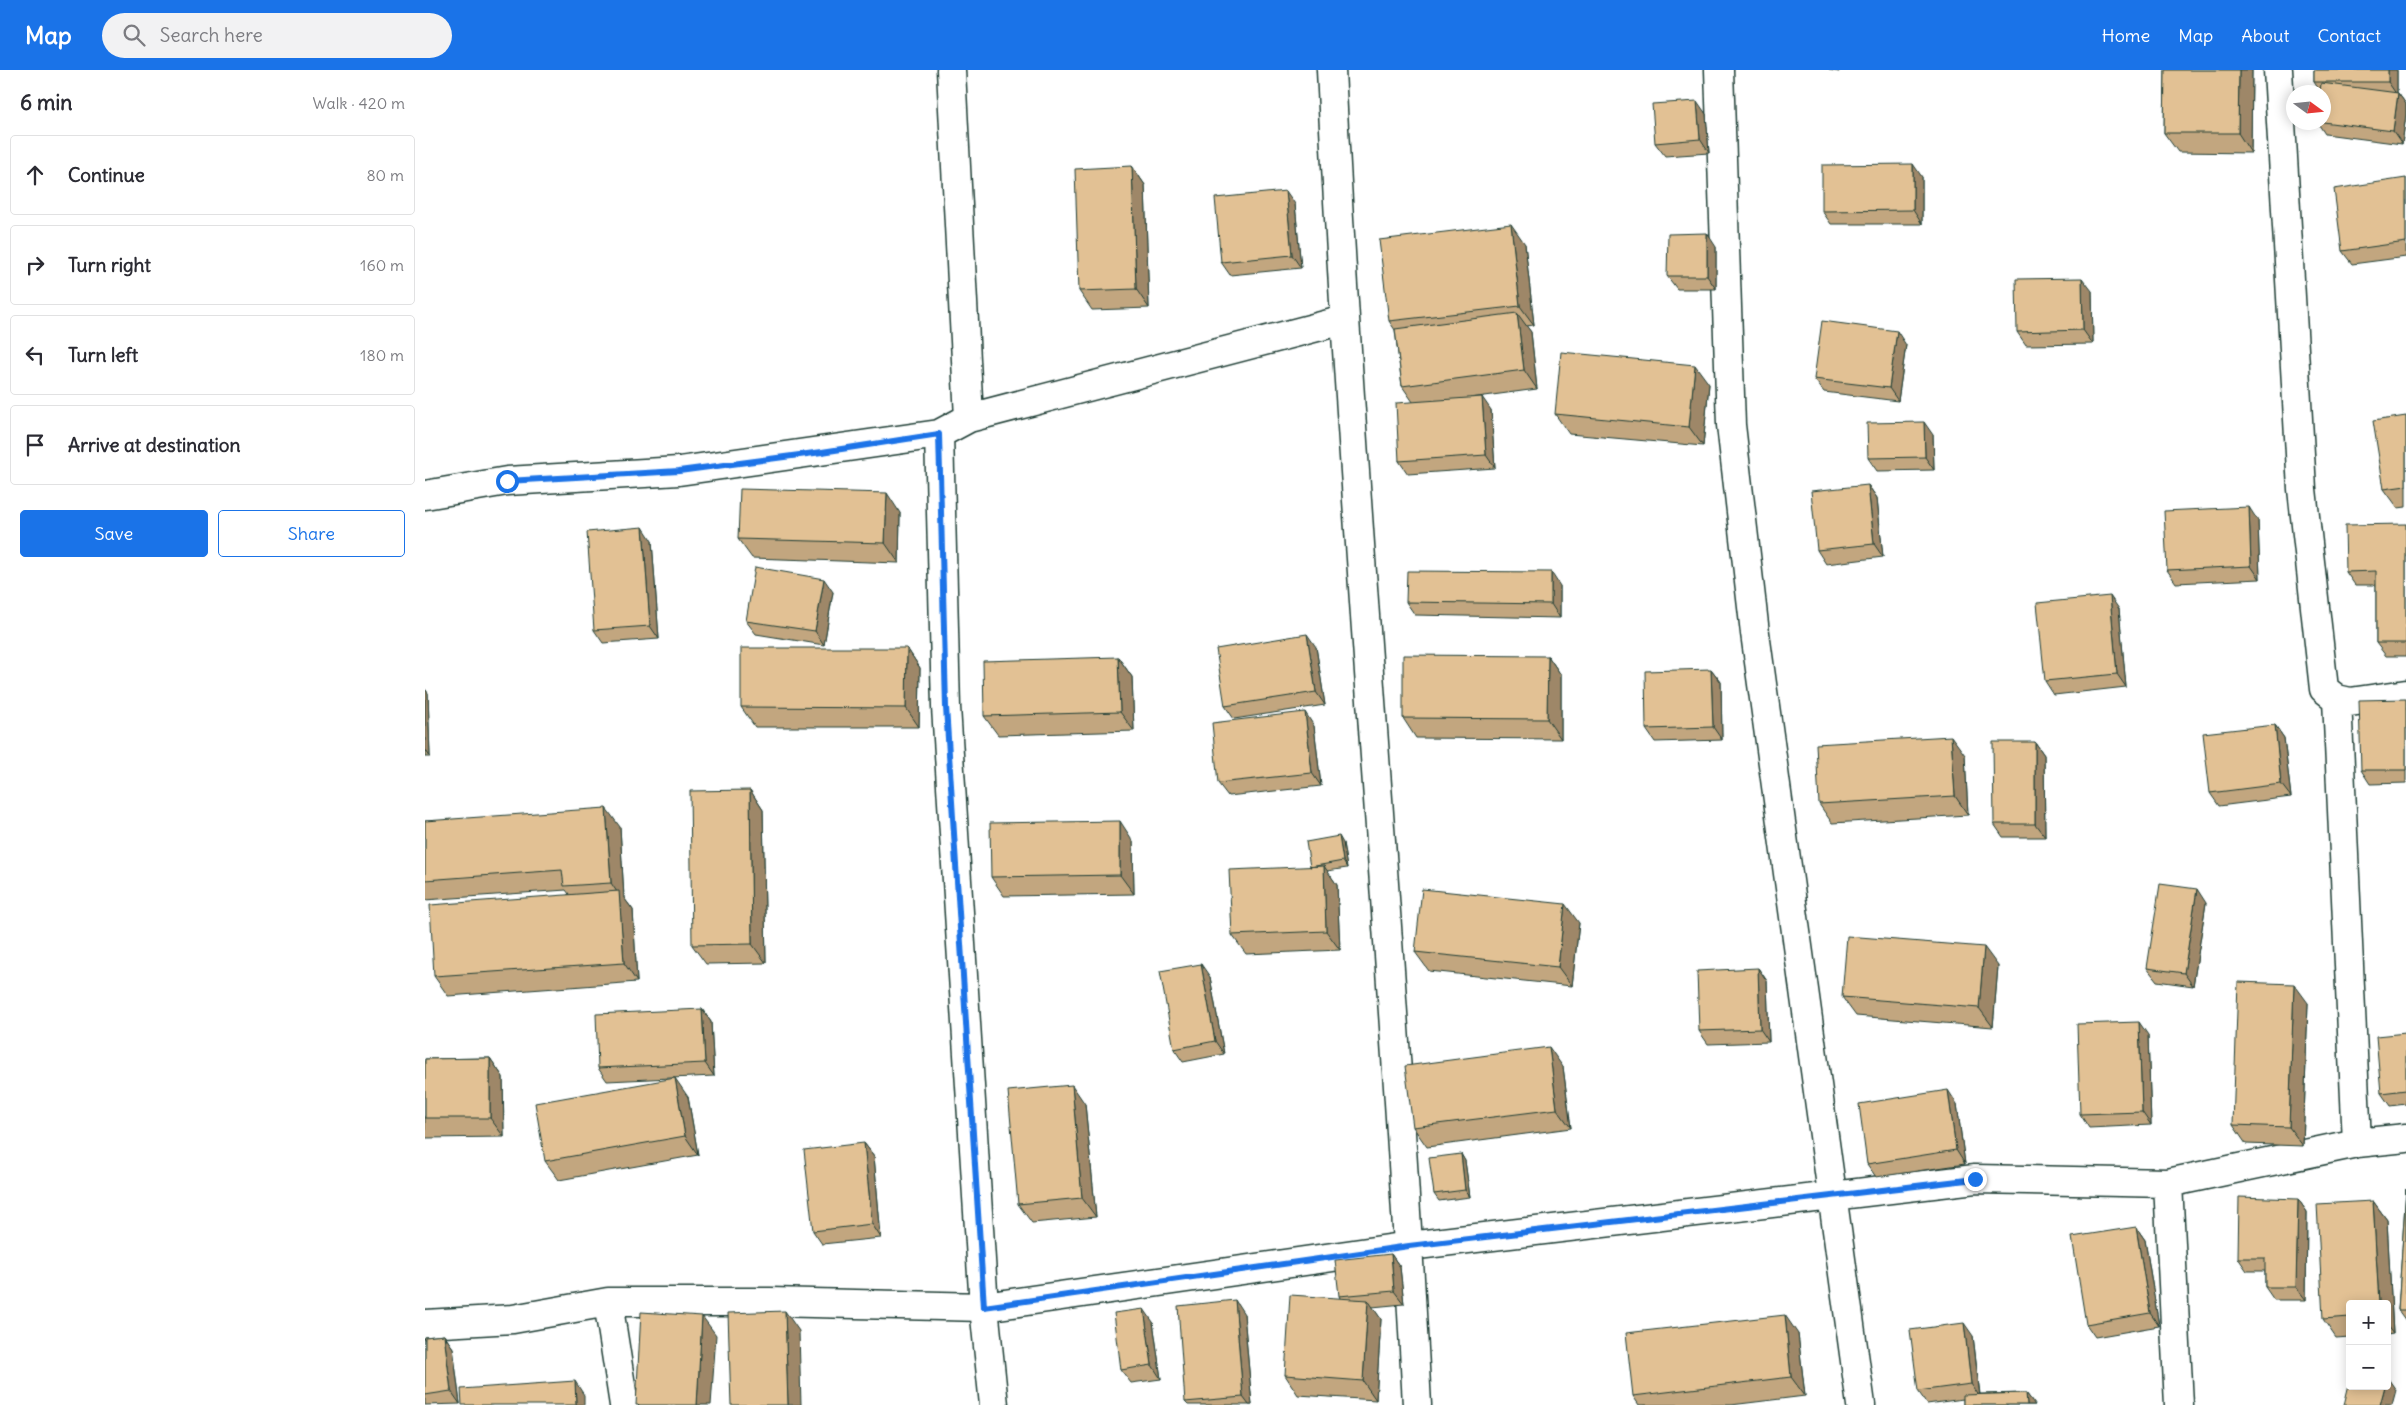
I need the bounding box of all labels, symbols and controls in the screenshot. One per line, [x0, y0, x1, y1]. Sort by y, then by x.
search box [102, 13, 452, 58]
text: Map [25, 20, 72, 50]
icon: search [120, 21, 148, 49]
text: Search here [160, 23, 263, 47]
text: Home [2102, 24, 2150, 47]
text: Map [2178, 24, 2213, 47]
text: About [2241, 24, 2289, 47]
text: Contact [2317, 24, 2381, 47]
north arrow [2286, 85, 2331, 130]
text: 6 min [20, 89, 72, 116]
text: Walk · 420 m [313, 93, 405, 113]
icon: ahead [21, 161, 49, 189]
text: Continue [68, 163, 145, 187]
text: 80 m [366, 165, 404, 185]
icon: right [21, 251, 49, 279]
text: Turn right [68, 253, 151, 277]
text: 160 m [360, 255, 404, 275]
icon: left [21, 341, 49, 369]
text: Turn left [68, 343, 138, 367]
text: 180 m [360, 345, 404, 365]
icon: arrive [21, 431, 49, 459]
text: Arrive at destination [68, 433, 241, 457]
route start [496, 470, 519, 493]
button: Save [20, 510, 208, 557]
button: Share [218, 510, 405, 557]
route end [1964, 1168, 1987, 1191]
map controls [2346, 1300, 2391, 1390]
button: + [2346, 1300, 2391, 1345]
button: − [2346, 1345, 2391, 1390]

